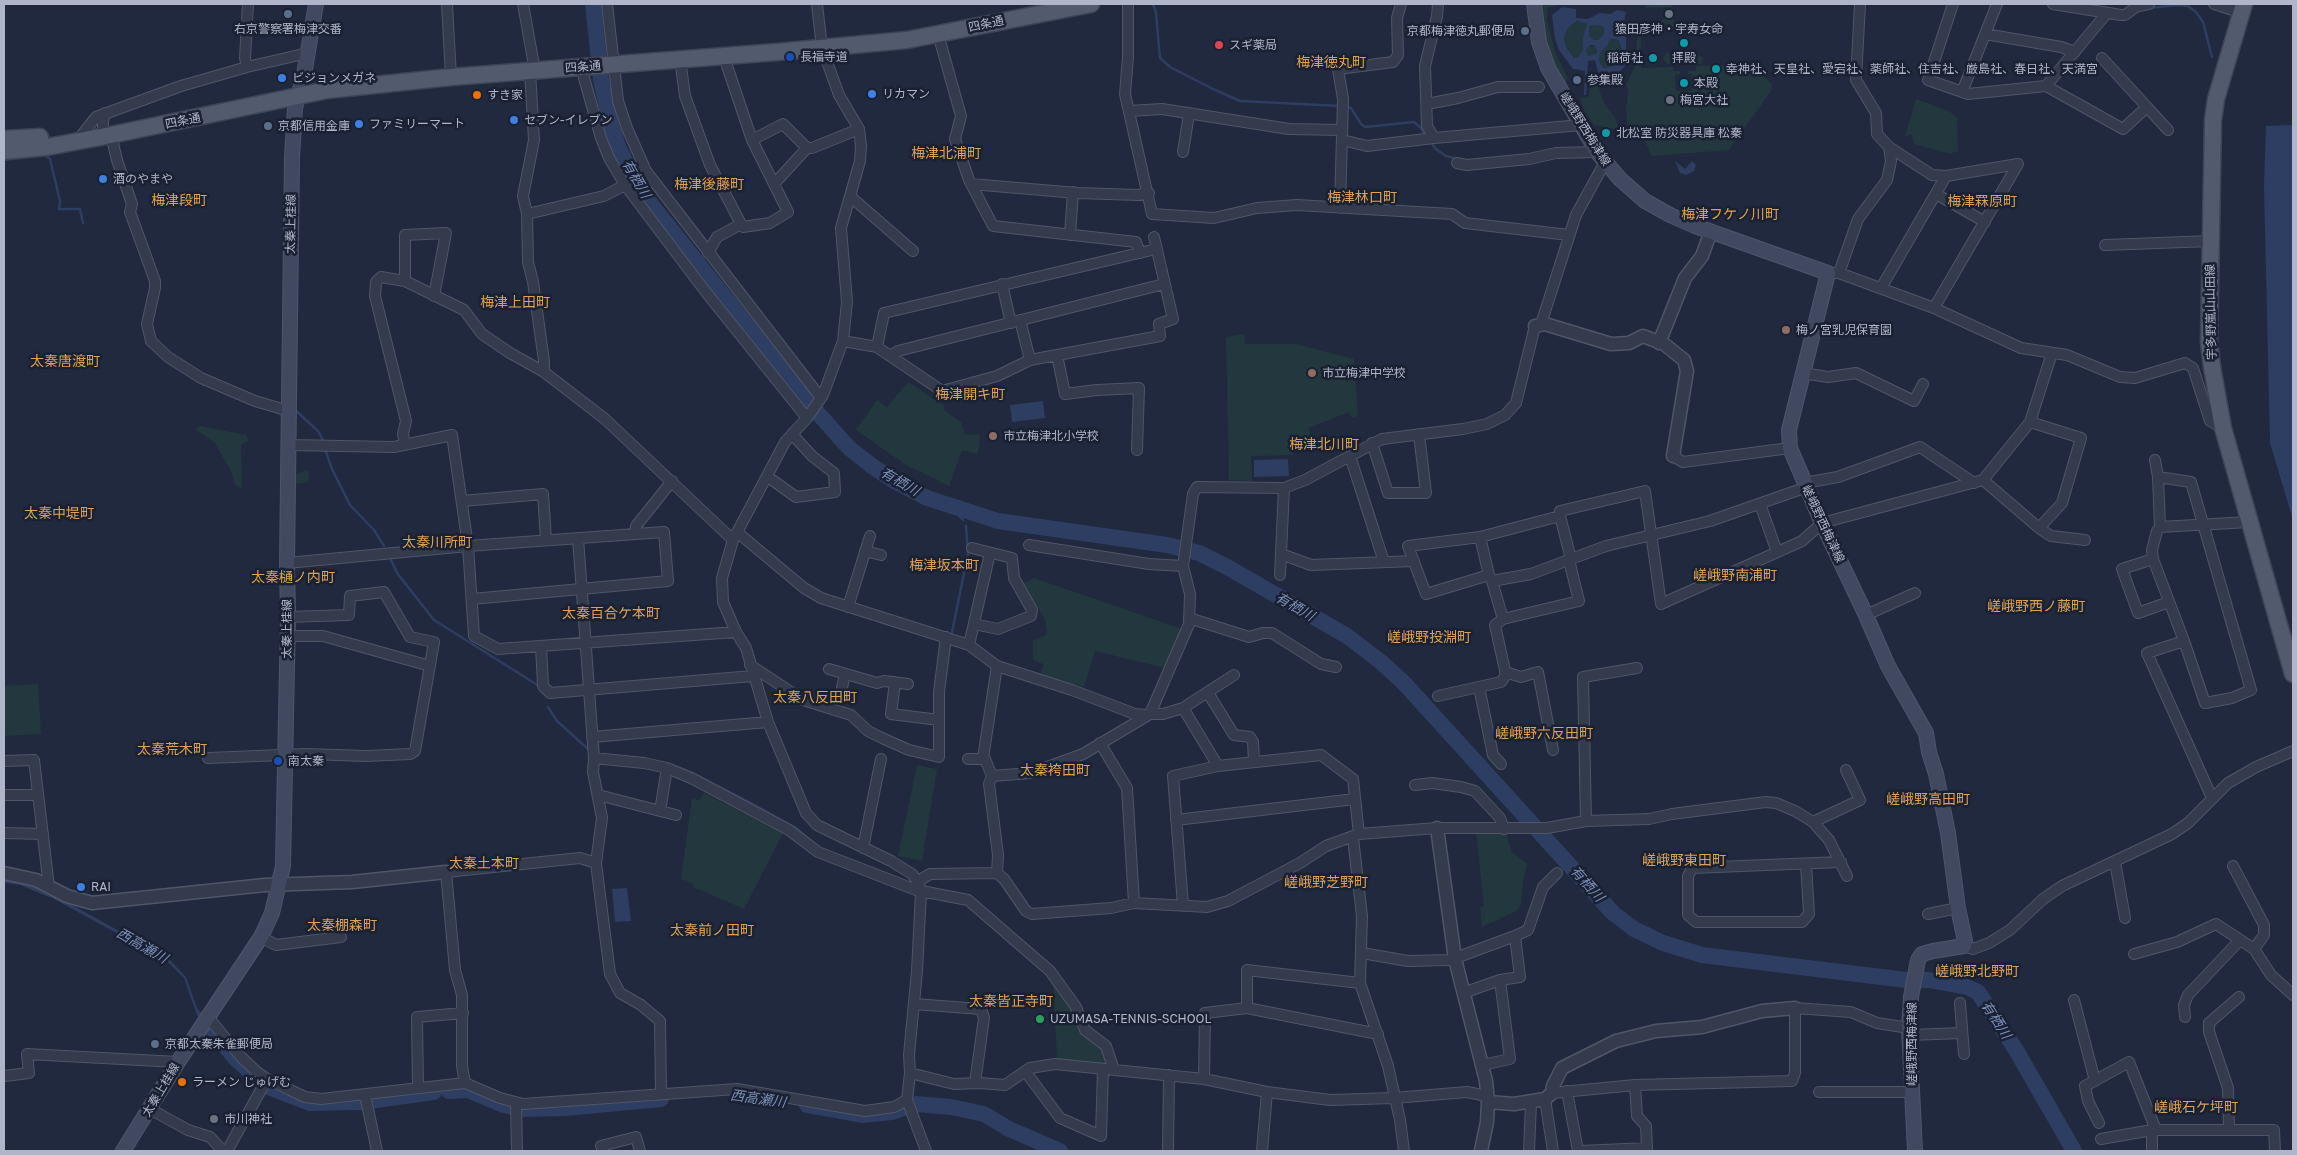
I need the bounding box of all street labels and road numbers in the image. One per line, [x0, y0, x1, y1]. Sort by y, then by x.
street label: 四条通 [967, 13, 1005, 35]
street label: 四条通 [565, 59, 601, 75]
street label: 嵯峨野西梅津線 [1557, 90, 1613, 168]
street label: 四条通 [164, 110, 202, 132]
street label: 太秦上桂線 [283, 194, 299, 254]
street label: 宇多野嵐山山田線 [2203, 264, 2219, 360]
street label: 嵯峨野西梅津線 [1799, 483, 1847, 565]
street label: 太秦上桂線 [280, 599, 294, 659]
street label: 嵯峨野西梅津線 [1905, 1002, 1919, 1086]
street label: 太秦上桂線 [139, 1061, 183, 1119]

